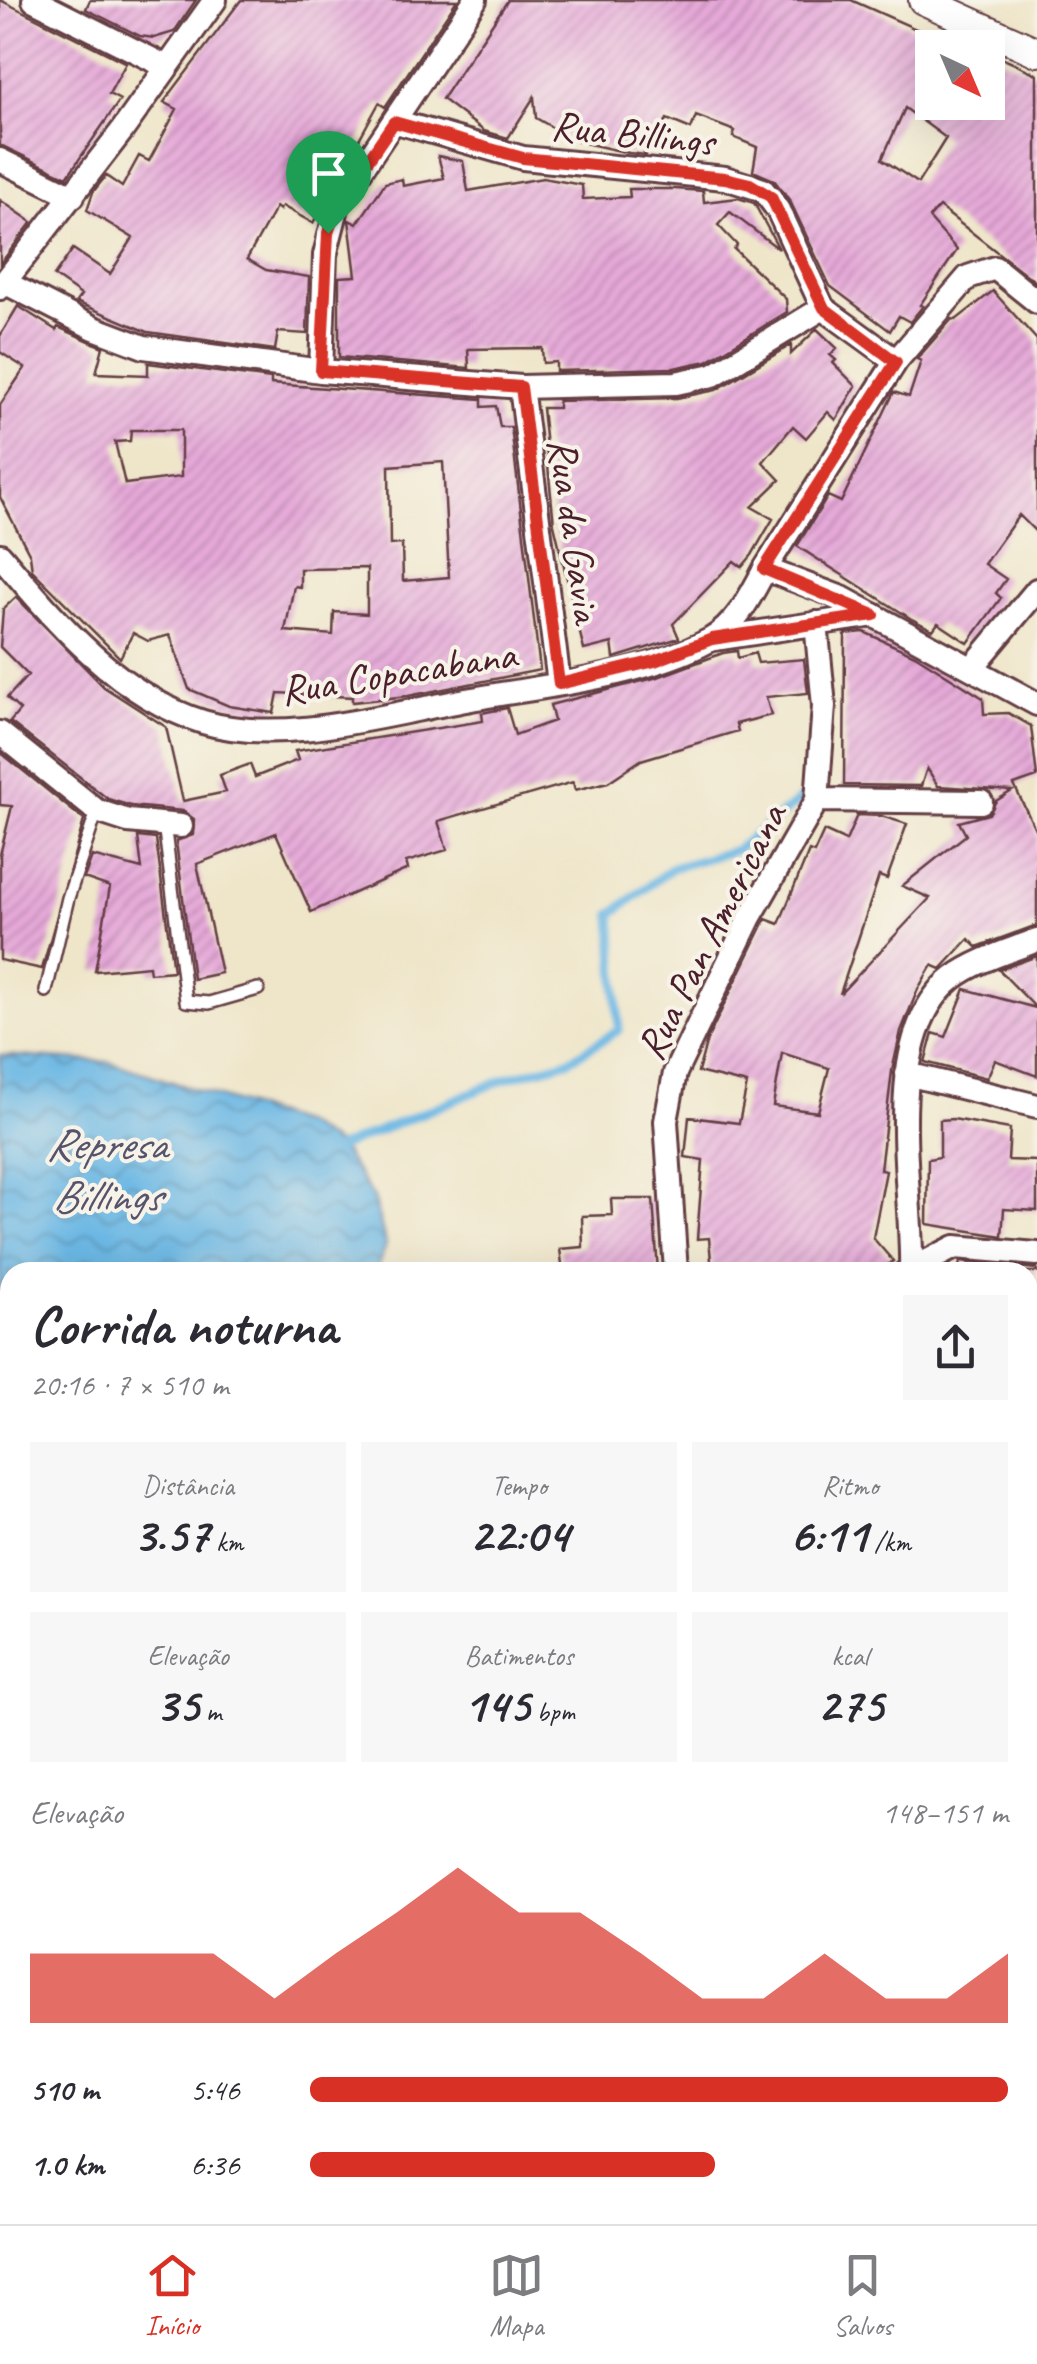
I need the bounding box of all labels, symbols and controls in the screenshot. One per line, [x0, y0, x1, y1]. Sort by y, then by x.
north arrow [915, 30, 1005, 120]
map controls [915, 30, 1005, 120]
street label: Rua Billings [549, 99, 721, 169]
pin [286, 131, 371, 234]
icon: arrive [301, 146, 356, 201]
street label: Rua da Gavia [535, 435, 614, 629]
street label: Rua Copacabana [277, 627, 522, 717]
street label: Rua Pan Americana [624, 792, 800, 1069]
water label: Represa Billings [46, 1116, 171, 1225]
text: Corrida noturna [30, 1291, 337, 1361]
button: share [903, 1295, 1008, 1400]
text: 20:16 · 7 × 510 m [30, 1364, 228, 1405]
text: Distância [142, 1468, 234, 1503]
text: Tempo [491, 1468, 547, 1503]
text: Ritmo [822, 1468, 878, 1503]
text: 3.57 [133, 1503, 209, 1566]
text: 22:04 [469, 1503, 569, 1566]
text: 6:11 [789, 1503, 868, 1566]
text: km [209, 1524, 243, 1559]
text: /km [868, 1524, 911, 1559]
text: Elevação [147, 1638, 229, 1673]
text: Batimentos [465, 1638, 573, 1673]
text: kcal [831, 1638, 869, 1673]
text: 35 [155, 1673, 199, 1736]
text: 145 [463, 1673, 530, 1736]
text: 275 [817, 1673, 883, 1736]
text: m [199, 1694, 221, 1729]
text: bpm [530, 1694, 575, 1729]
text: Elevação [30, 1792, 123, 1833]
text: 148–151 m [882, 1792, 1008, 1833]
text: 510 m [30, 2069, 99, 2110]
text: 5:46 [190, 2069, 240, 2110]
text: 1.0 km [30, 2144, 104, 2185]
text: 6:36 [190, 2144, 240, 2185]
tab: Início [145, 2248, 200, 2343]
tab: Mapa [489, 2248, 544, 2343]
tab: Salvos [833, 2248, 892, 2343]

